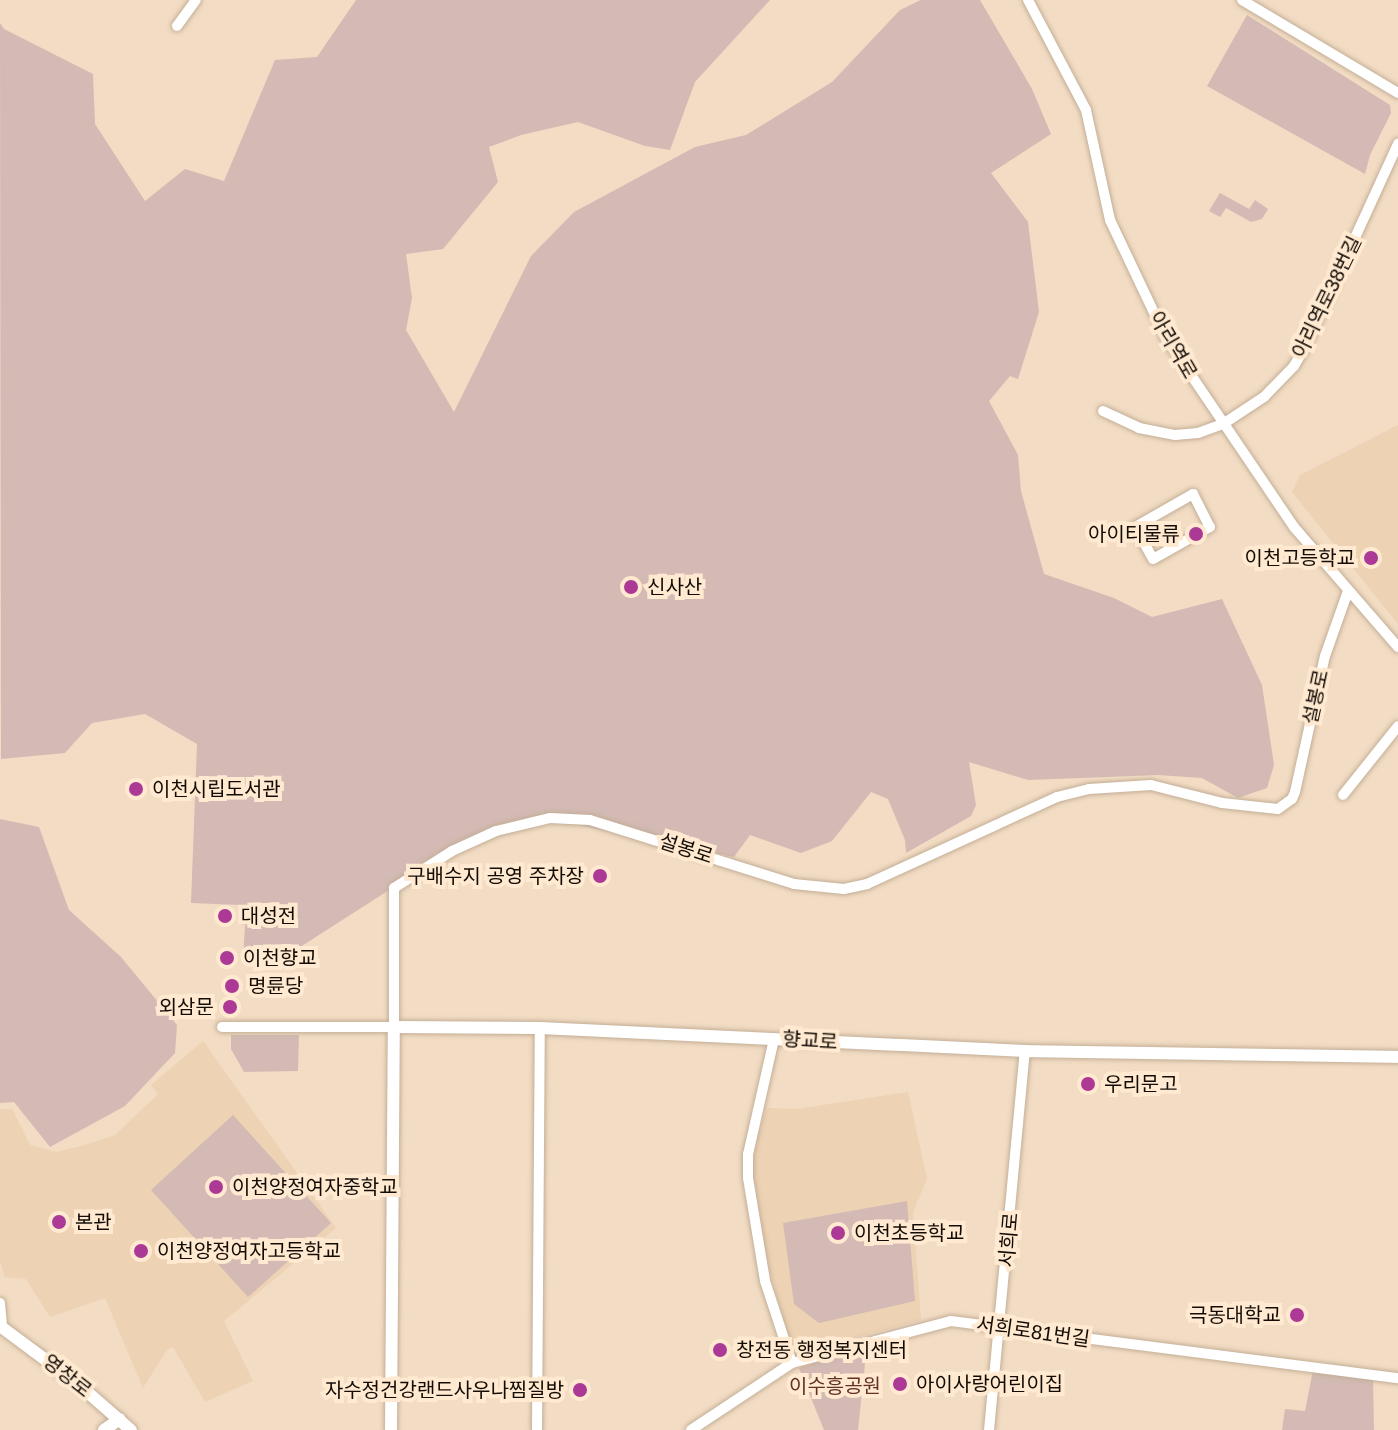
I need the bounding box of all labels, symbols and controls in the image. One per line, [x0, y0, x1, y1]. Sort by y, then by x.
street label: 아리역로38번길 [1287, 232, 1367, 362]
street label: 아리역로 [1144, 307, 1202, 383]
place label: 아이티물류 [1088, 522, 1180, 546]
marker: 아이티물류 [1187, 525, 1205, 543]
place label: 이천고등학교 [1245, 546, 1355, 570]
marker: 이천고등학교 [1362, 549, 1380, 567]
place label: 신사산 [647, 575, 702, 599]
marker: 신사산 [622, 578, 640, 596]
street label: 설봉로 [1299, 668, 1333, 726]
place label: 이천시립도서관 [152, 777, 281, 801]
marker: 이천시립도서관 [127, 780, 145, 798]
street label: 설봉로 [656, 829, 716, 869]
place label: 구배수지 공영 주차장 [407, 864, 584, 888]
marker: 구배수지 공영 주차장 [591, 867, 609, 885]
place label: 대성전 [241, 904, 296, 928]
marker: 대성전 [216, 907, 234, 925]
place label: 이천향교 [243, 946, 317, 970]
marker: 이천향교 [218, 949, 236, 967]
place label: 명륜당 [248, 974, 303, 998]
marker: 명륜당 [223, 977, 241, 995]
place label: 외삼문 [159, 995, 214, 1019]
marker: 외삼문 [221, 998, 239, 1016]
street label: 향교로 [782, 1028, 838, 1054]
place label: 우리문고 [1104, 1072, 1178, 1096]
marker: 우리문고 [1079, 1075, 1097, 1093]
place label: 이천양정여자중학교 [232, 1175, 398, 1199]
marker: 이천양정여자중학교 [207, 1178, 225, 1196]
place label: 본관 [75, 1210, 112, 1234]
street label: 서희로 [995, 1211, 1023, 1269]
marker: 본관 [50, 1213, 68, 1231]
place label: 이천초등학교 [854, 1221, 964, 1245]
marker: 이천초등학교 [829, 1224, 847, 1242]
place label: 이천양정여자고등학교 [157, 1239, 341, 1263]
marker: 이천양정여자고등학교 [132, 1242, 150, 1260]
place label: 극동대학교 [1189, 1303, 1281, 1327]
marker: 극동대학교 [1288, 1306, 1306, 1324]
street label: 서희로81번길 [975, 1312, 1091, 1352]
place label: 창전동 행정복지센터 [736, 1338, 907, 1362]
marker: 창전동 행정복지센터 [711, 1341, 729, 1359]
street label: 영창로 [38, 1350, 96, 1402]
place label: 아이사랑어린이집 [916, 1372, 1063, 1396]
park label: 이수흥공원 [789, 1374, 881, 1398]
marker: 아이사랑어린이집 [891, 1375, 909, 1393]
place label: 자수정건강랜드사우나찜질방 [325, 1378, 564, 1402]
marker: 자수정건강랜드사우나찜질방 [571, 1381, 589, 1399]

